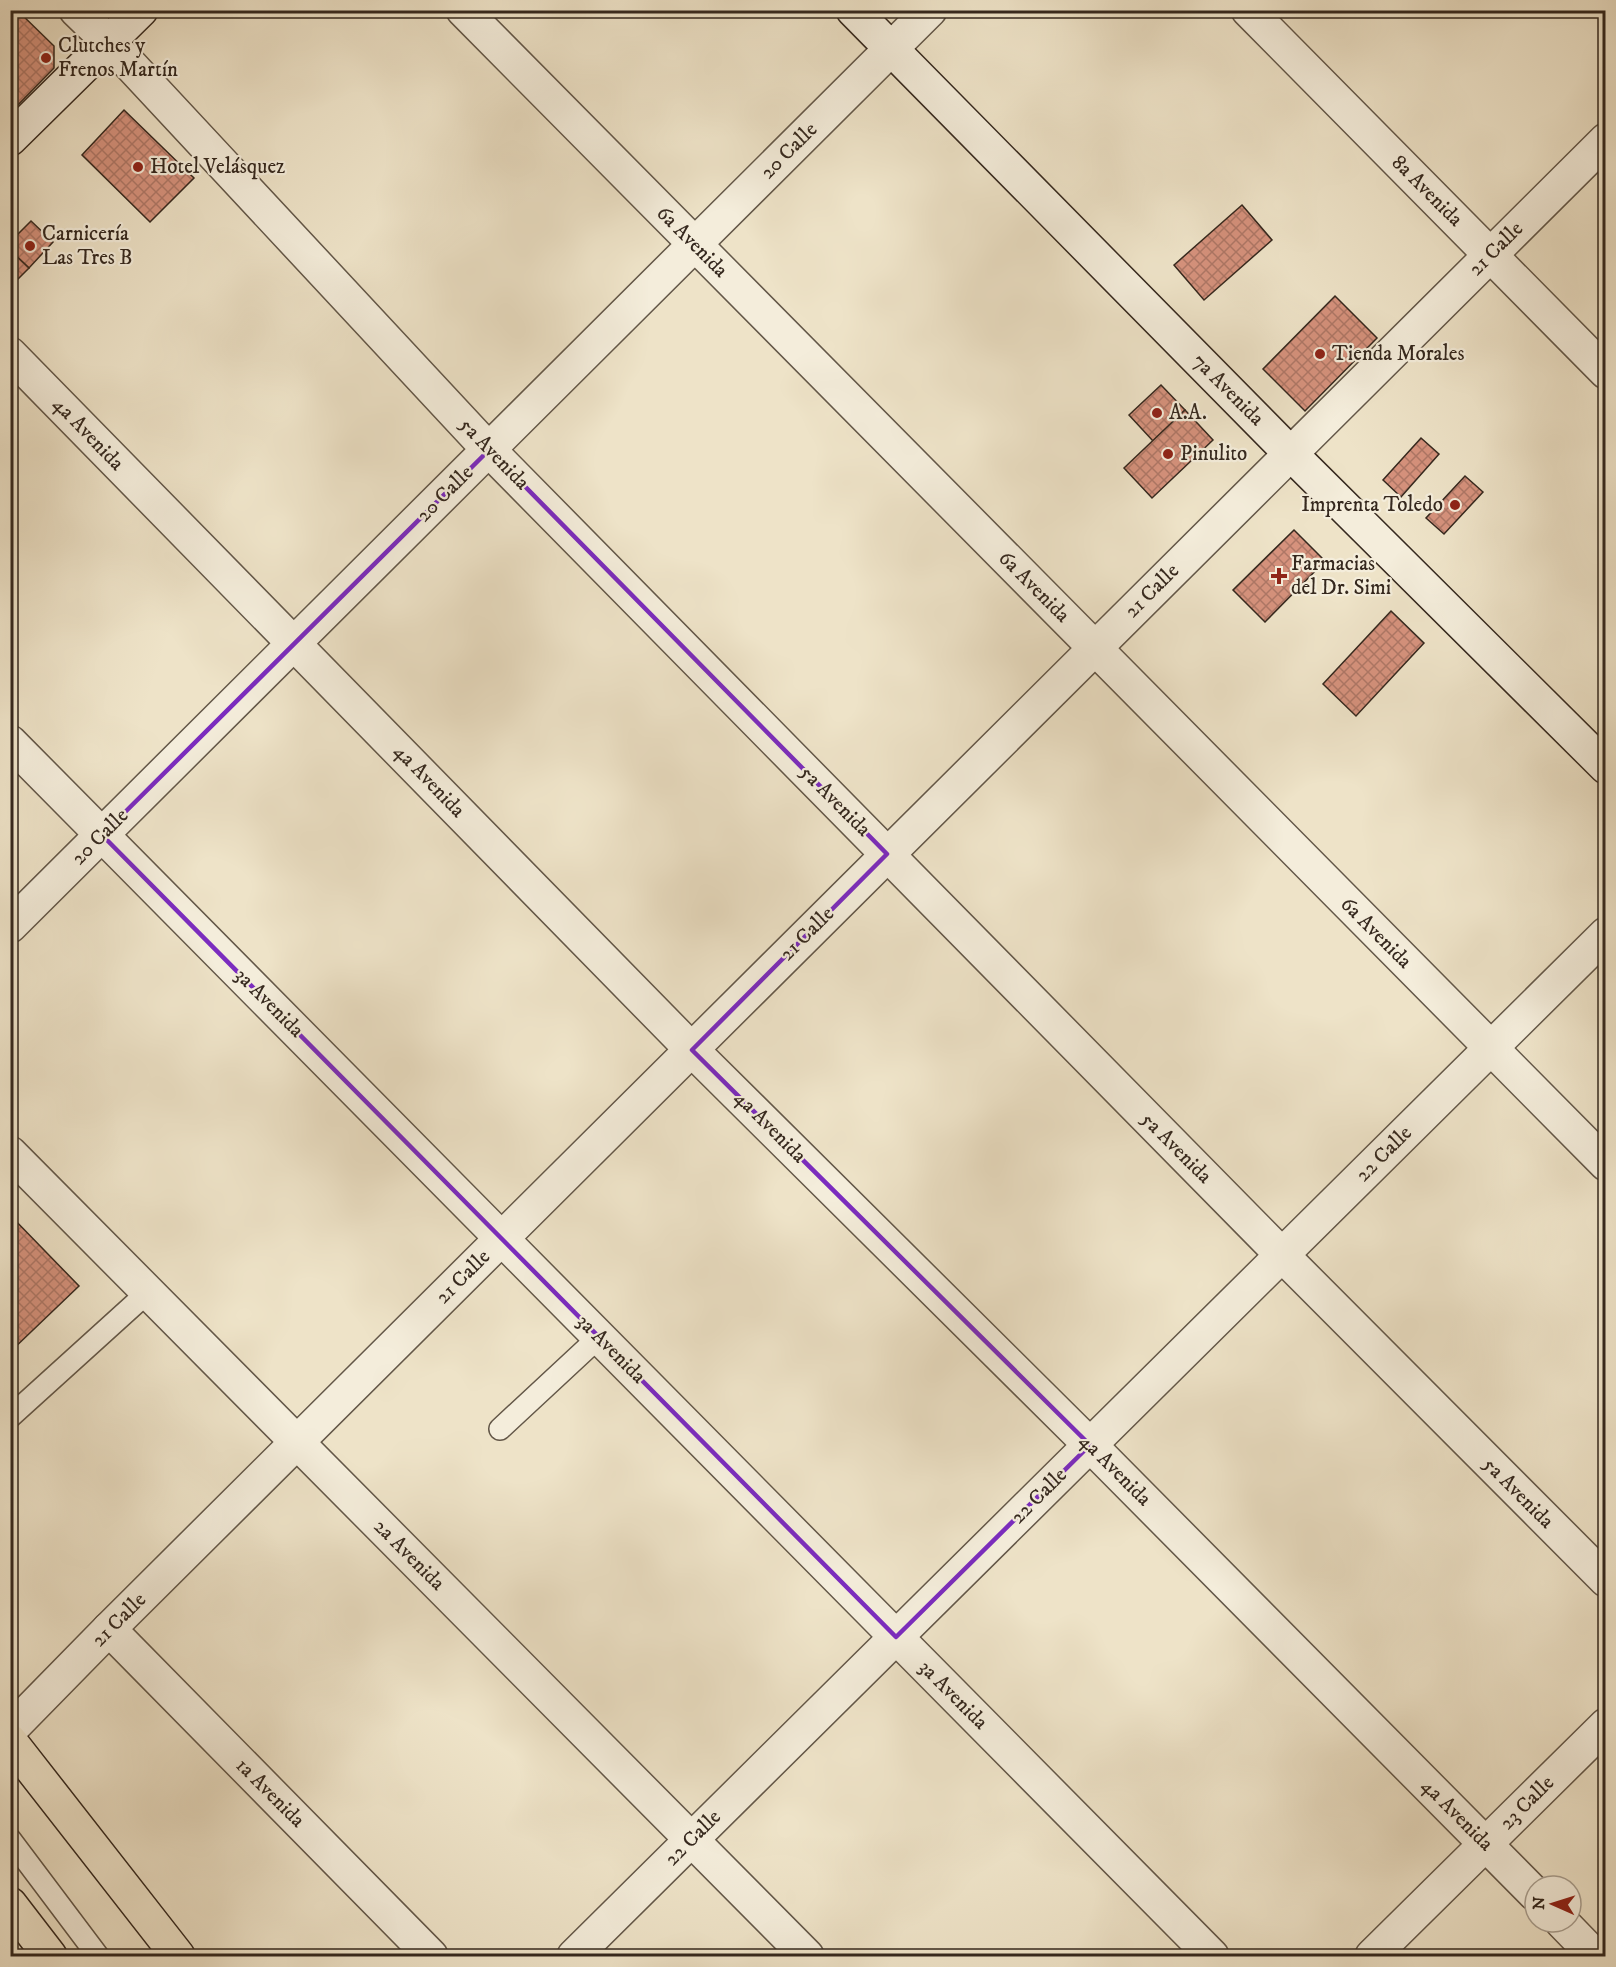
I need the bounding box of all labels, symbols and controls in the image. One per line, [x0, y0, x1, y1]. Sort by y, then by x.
place label: Clutches y Frenos Martín [58, 33, 178, 83]
marker: Clutches y Frenos Martín [39, 51, 53, 65]
street label: 20 Calle [755, 117, 823, 185]
street label: 8a Avenida [1386, 150, 1468, 232]
place label: Hotel Velásquez [150, 154, 285, 180]
marker: Hotel Velásquez [131, 160, 145, 174]
street label: 6a Avenida [651, 201, 733, 283]
street label: 21 Calle [1463, 216, 1529, 282]
place label: Carnicería Las Tres B [42, 221, 133, 271]
marker: Carnicería Las Tres B [23, 239, 37, 253]
place label: Tienda Morales [1332, 341, 1464, 367]
marker: Tienda Morales [1313, 347, 1327, 361]
street label: 7a Avenida [1187, 349, 1269, 431]
street label: 4a Avenida [47, 392, 129, 476]
place label: A.A. [1169, 400, 1207, 426]
marker: A.A. [1150, 406, 1164, 420]
street label: 5a Avenida [453, 412, 535, 496]
place label: Pinulito [1180, 441, 1247, 467]
marker: Pinulito [1161, 447, 1175, 461]
street label: 20 Calle [411, 460, 479, 528]
place label: Imprenta Toledo [1301, 492, 1443, 518]
marker: Imprenta Toledo [1448, 498, 1462, 512]
street label: 6a Avenida [993, 546, 1075, 628]
place label: Farmacias del Dr. Simi [1291, 551, 1391, 601]
street label: 21 Calle [1119, 558, 1185, 624]
marker: Farmacias del Dr. Simi [1272, 569, 1286, 583]
street label: 4a Avenida [388, 739, 470, 823]
street label: 5a Avenida [794, 760, 876, 842]
street label: 20 Calle [66, 803, 134, 871]
street label: 6a Avenida [1335, 892, 1417, 974]
street label: 21 Calle [774, 901, 840, 967]
street label: 3a Avenida [229, 963, 309, 1043]
street label: 4a Avenida [728, 1085, 812, 1169]
street label: 5a Avenida [1135, 1107, 1217, 1189]
street label: 22 Calle [1350, 1120, 1418, 1188]
street label: 21 Calle [430, 1244, 496, 1310]
street label: 3a Avenida [571, 1309, 651, 1389]
street label: 4a Avenida [1073, 1428, 1157, 1512]
street label: 5a Avenida [1477, 1452, 1559, 1534]
street label: 22 Calle [1005, 1462, 1073, 1530]
street label: 2a Avenida [368, 1514, 450, 1596]
street label: 21 Calle [86, 1587, 152, 1653]
street label: 3a Avenida [913, 1655, 993, 1735]
street label: 1a Avenida [230, 1753, 310, 1833]
street label: 23 Calle [1494, 1770, 1560, 1836]
street label: 4a Avenida [1415, 1773, 1499, 1857]
street label: 22 Calle [659, 1804, 727, 1872]
north arrow [1523, 1874, 1583, 1934]
text: N [1529, 1896, 1549, 1910]

